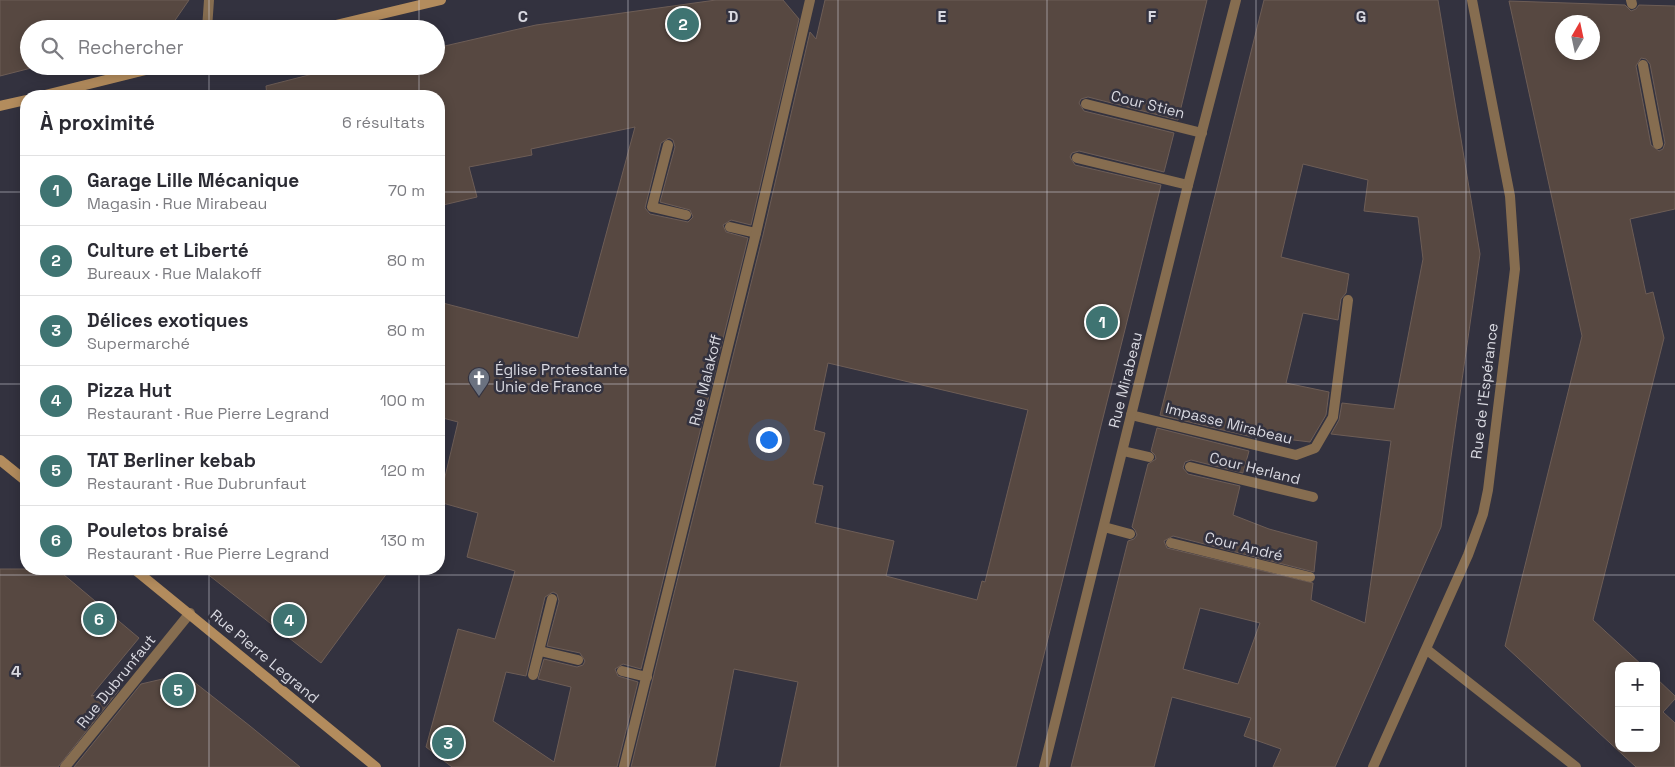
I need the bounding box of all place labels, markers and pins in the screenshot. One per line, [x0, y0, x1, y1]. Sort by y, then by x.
pin: 2 [667, 5, 699, 43]
pin: 1 [1086, 303, 1118, 341]
place label: Église Protestante Unie de France [495, 360, 628, 396]
church icon: Église Protestante Unie de France [467, 366, 491, 397]
pin: 6 [83, 600, 115, 638]
pin: 4 [273, 601, 305, 639]
pin: 5 [162, 671, 194, 709]
pin: 3 [432, 724, 464, 762]

